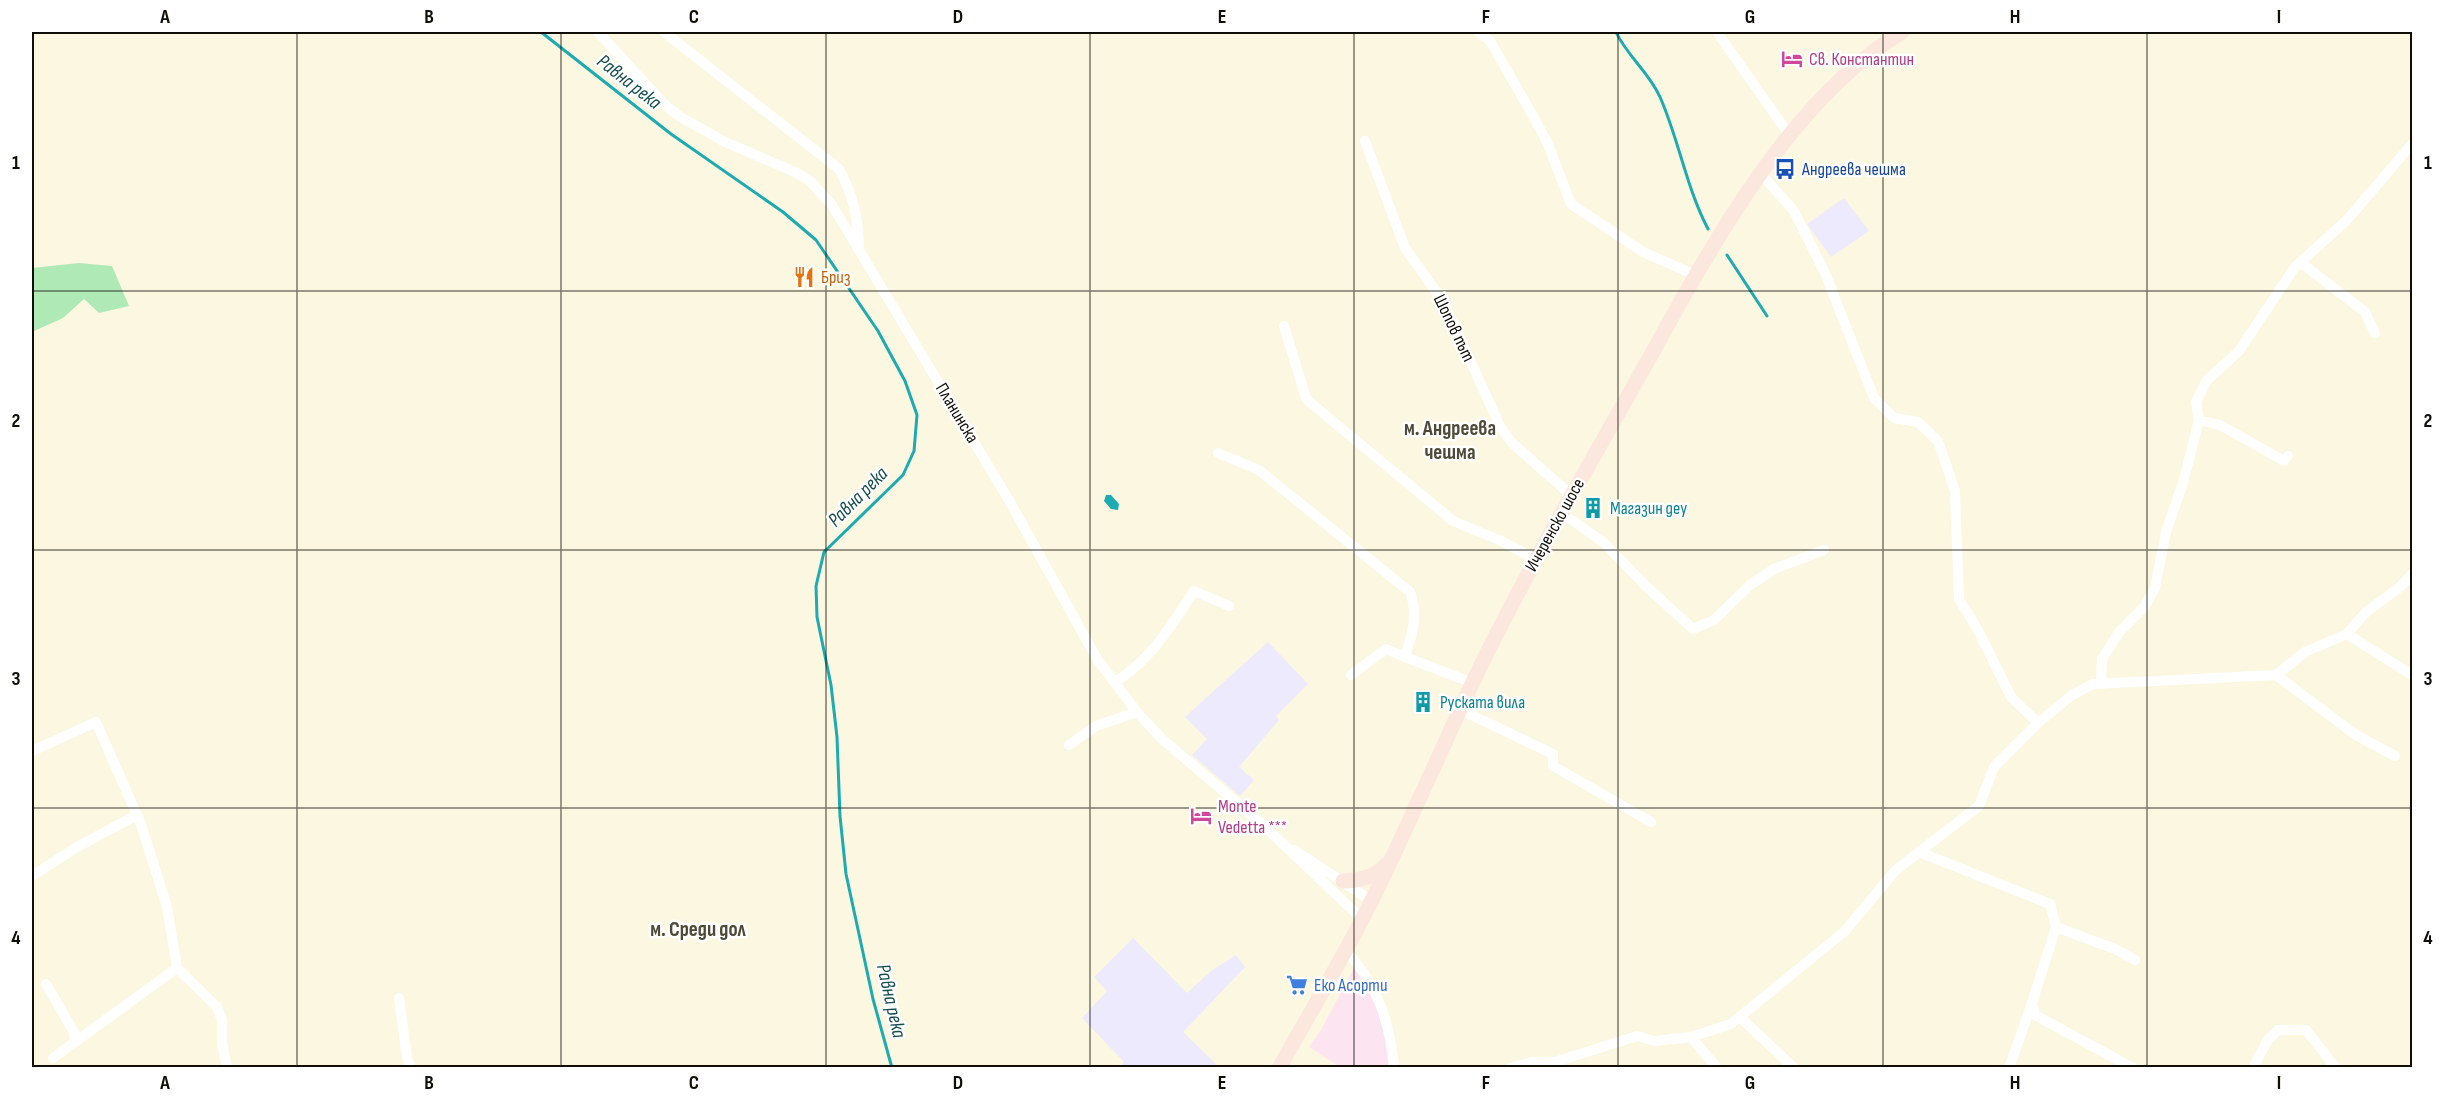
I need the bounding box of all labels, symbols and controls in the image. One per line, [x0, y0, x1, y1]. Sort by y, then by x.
text: A [159, 5, 170, 29]
text: B [424, 5, 434, 29]
text: C [689, 5, 699, 29]
text: D [953, 5, 963, 29]
text: E [1218, 5, 1226, 29]
text: F [1482, 5, 1490, 29]
text: G [1745, 5, 1755, 29]
text: H [2010, 5, 2020, 29]
text: I [2277, 5, 2281, 29]
hotel icon: Св. Константин [1780, 47, 1804, 71]
water label: Равна река [592, 49, 666, 115]
place label: Св. Константин [1809, 49, 1914, 70]
text: 1 [12, 151, 20, 175]
text: 1 [2424, 151, 2432, 175]
bus stop icon: Андреева чешма [1773, 157, 1797, 181]
place label: Андреева чешма [1801, 159, 1906, 180]
restaurant icon: Бриз [792, 265, 816, 289]
place label: Бриз [821, 267, 850, 288]
street label: Шопов път [1429, 291, 1479, 365]
street label: Планинска [931, 379, 983, 447]
text: 2 [12, 409, 20, 433]
text: 2 [2424, 409, 2432, 433]
district label: м. Андреева чешма [1404, 416, 1496, 465]
water label: Равна река [823, 462, 893, 532]
street label: Ичеренско шосе [1521, 475, 1589, 575]
building icon: Магазин деу [1581, 496, 1605, 520]
place label: Магазин деу [1610, 498, 1687, 519]
text: 3 [12, 667, 21, 691]
text: 3 [2424, 667, 2433, 691]
building icon: Руската вила [1411, 690, 1435, 714]
place label: Руската вила [1440, 692, 1525, 713]
place label: Monte Vedetta *** [1218, 796, 1287, 838]
hotel icon: Monte Vedetta *** [1189, 804, 1213, 828]
district label: м. Среди дол [650, 917, 747, 942]
text: 4 [11, 926, 21, 950]
text: 4 [2423, 926, 2433, 950]
water label: Равна река [871, 962, 911, 1040]
supermarket icon: Еко Асорти [1285, 973, 1309, 997]
place label: Еко Асорти [1314, 975, 1387, 996]
text: A [159, 1071, 170, 1095]
text: B [424, 1071, 434, 1095]
text: C [689, 1071, 699, 1095]
text: D [953, 1071, 963, 1095]
text: E [1218, 1071, 1226, 1095]
text: F [1482, 1071, 1490, 1095]
text: G [1745, 1071, 1755, 1095]
text: H [2010, 1071, 2020, 1095]
text: I [2277, 1071, 2281, 1095]

